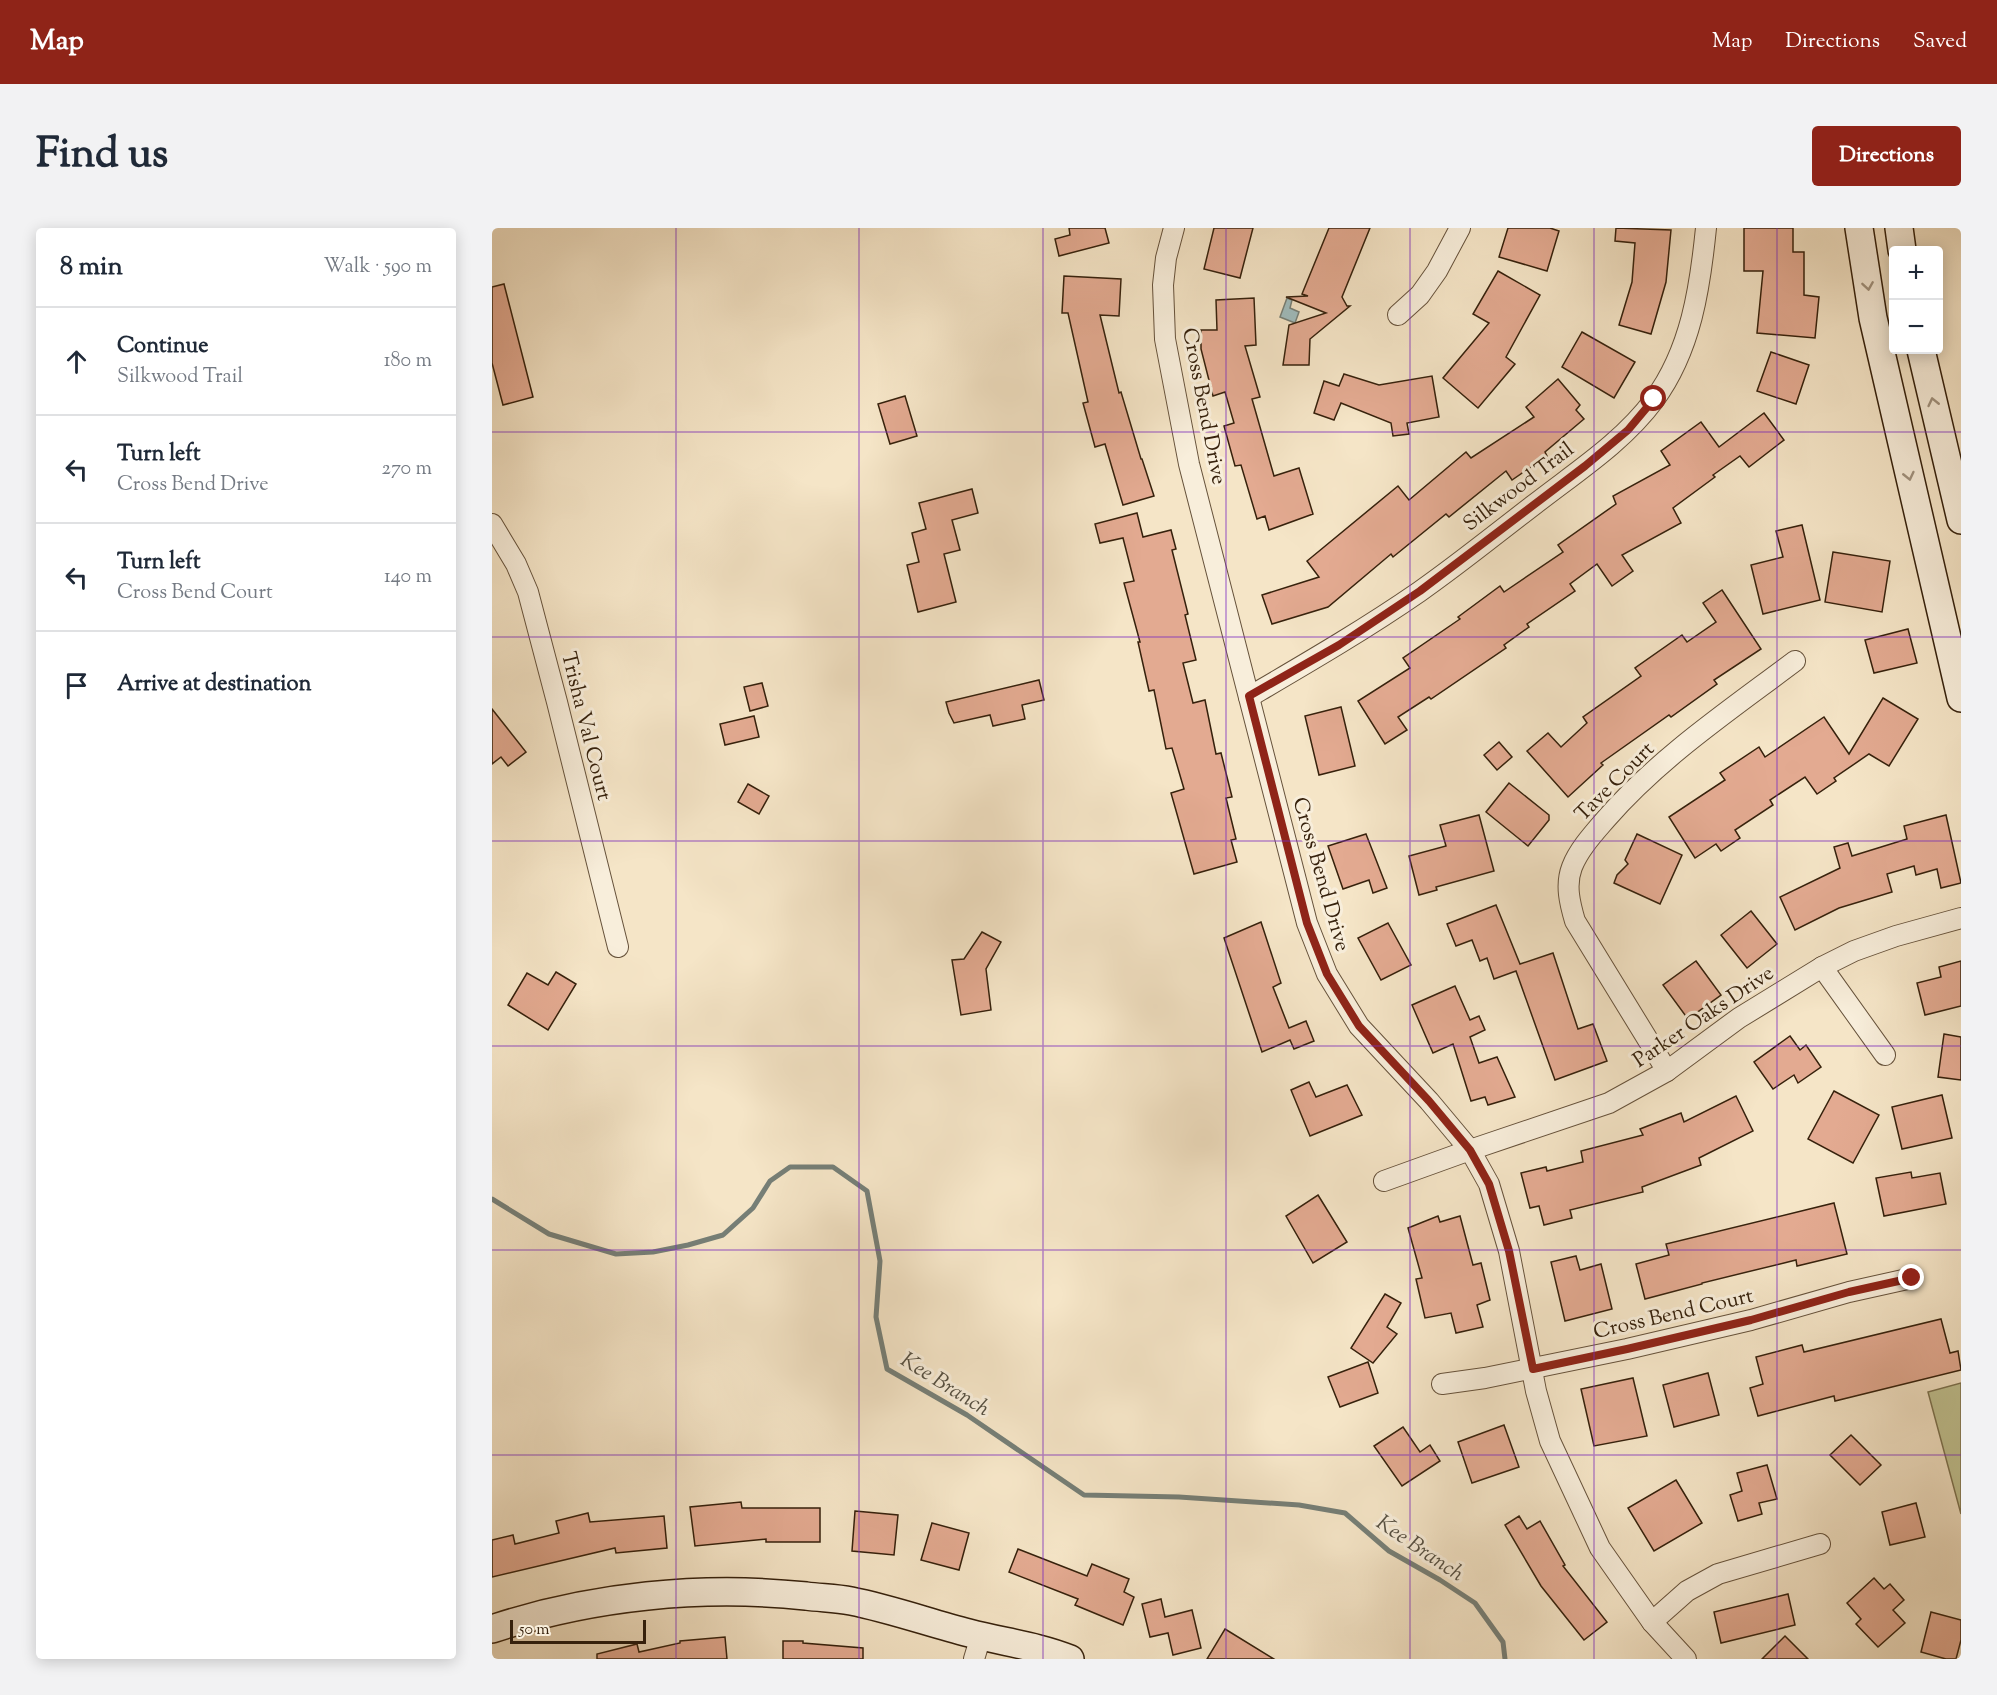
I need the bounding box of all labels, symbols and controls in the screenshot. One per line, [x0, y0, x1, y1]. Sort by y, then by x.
text: Map [30, 22, 84, 62]
text: Map [1712, 27, 1752, 57]
text: Directions [1785, 27, 1880, 57]
text: Saved [1913, 27, 1967, 57]
text: Find us [36, 126, 168, 186]
button: Directions [1812, 126, 1961, 186]
map controls [1889, 246, 1943, 354]
button: + [1889, 246, 1943, 300]
text: 8 min [60, 249, 123, 286]
text: Walk · 590 m [324, 253, 432, 282]
one-way arrow [1861, 281, 1873, 290]
button: − [1889, 300, 1943, 354]
street label: Cross Bend Drive [1173, 325, 1233, 487]
text: Continue [117, 331, 208, 363]
icon: ahead [60, 345, 93, 378]
text: 180 m [384, 347, 432, 376]
text: Silkwood Trail [117, 363, 243, 392]
route start [1640, 385, 1666, 411]
one-way arrow [1927, 397, 1940, 407]
street label: Silkwood Trail [1457, 436, 1581, 539]
text: Turn left [117, 439, 200, 471]
icon: left [60, 453, 93, 486]
text: 270 m [382, 455, 432, 484]
text: Cross Bend Drive [117, 471, 268, 500]
one-way arrow [1902, 471, 1915, 481]
text: Turn left [117, 547, 200, 579]
icon: left [60, 561, 93, 594]
text: 140 m [384, 563, 432, 592]
text: Cross Bend Court [117, 579, 273, 608]
street label: Trisha Val Court [552, 649, 618, 804]
icon: arrive [60, 669, 93, 702]
text: Arrive at destination [117, 669, 312, 701]
street label: Tave Court [1569, 736, 1662, 829]
street label: Cross Bend Drive [1284, 794, 1356, 955]
street label: Parker Oaks Drive [1628, 959, 1781, 1076]
route end [1898, 1264, 1924, 1290]
street label: Cross Bend Court [1590, 1282, 1756, 1348]
water label: Kee Branch [893, 1345, 996, 1426]
water label: Kee Branch [1369, 1508, 1470, 1591]
scale bar [510, 1617, 646, 1644]
text: 50 m [519, 1619, 550, 1642]

